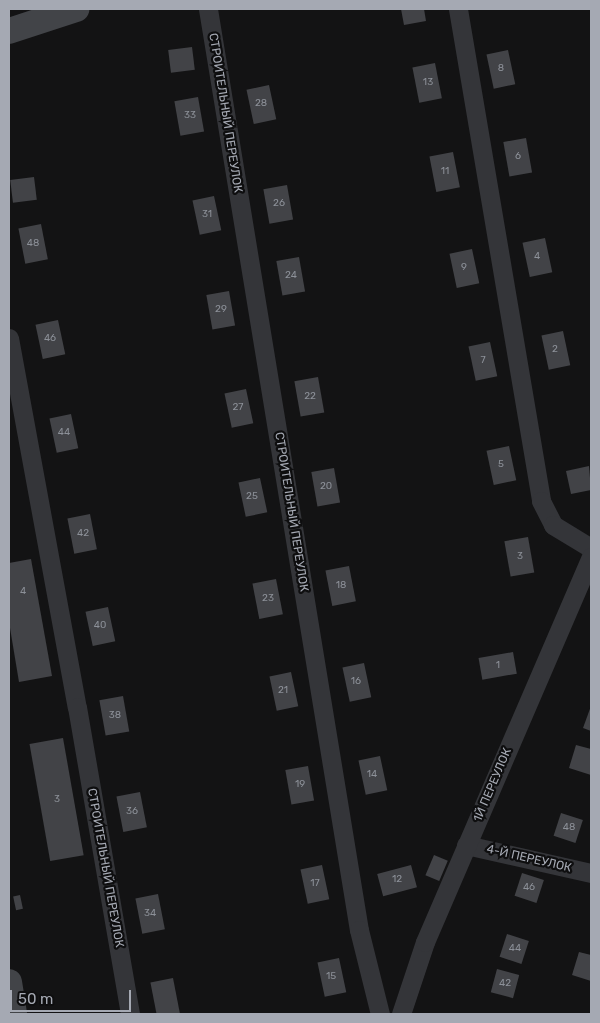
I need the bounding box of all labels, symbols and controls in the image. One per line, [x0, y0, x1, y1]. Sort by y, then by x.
street label: СТРОИТЕЛЬНЫЙ ПЕРЕУЛОК [205, 32, 245, 194]
house number: 8 [498, 63, 504, 75]
house number: 13 [423, 77, 433, 89]
house number: 28 [255, 98, 267, 110]
house number: 33 [184, 110, 196, 122]
house number: 6 [515, 151, 521, 163]
house number: 11 [441, 166, 449, 178]
house number: 26 [273, 198, 285, 210]
house number: 31 [202, 209, 212, 221]
house number: 48 [27, 238, 39, 250]
house number: 4 [534, 251, 540, 263]
house number: 9 [461, 262, 467, 274]
house number: 24 [285, 270, 297, 282]
house number: 29 [215, 304, 227, 316]
house number: 46 [44, 333, 56, 345]
house number: 2 [552, 344, 558, 356]
house number: 7 [480, 355, 486, 367]
house number: 22 [304, 391, 316, 403]
house number: 27 [233, 402, 243, 414]
house number: 44 [58, 427, 70, 439]
street label: СТРОИТЕЛЬНЫЙ ПЕРЕУЛОК [271, 431, 311, 593]
house number: 5 [498, 459, 504, 471]
house number: 20 [320, 481, 332, 493]
house number: 25 [246, 491, 258, 503]
house number: 42 [77, 528, 89, 540]
house number: 3 [517, 551, 523, 563]
house number: 18 [336, 580, 346, 592]
house number: 4 [20, 586, 26, 598]
house number: 23 [262, 593, 274, 605]
house number: 40 [94, 620, 106, 632]
house number: 1 [496, 660, 500, 672]
house number: 16 [351, 676, 361, 688]
house number: 21 [278, 685, 288, 697]
house number: 38 [109, 710, 121, 722]
street label: 1Й ПЕРЕУЛОК [471, 746, 515, 824]
house number: 14 [367, 769, 377, 781]
house number: 19 [295, 779, 305, 791]
street label: СТРОИТЕЛЬНЫЙ ПЕРЕУЛОК [84, 787, 126, 949]
house number: 3 [54, 794, 60, 806]
house number: 36 [126, 806, 138, 818]
house number: 48 [563, 822, 575, 834]
street label: 4-Й ПЕРЕУЛОК [485, 842, 573, 876]
house number: 12 [392, 874, 402, 886]
house number: 17 [310, 878, 320, 890]
house number: 46 [523, 882, 535, 894]
house number: 34 [144, 908, 156, 920]
house number: 44 [509, 943, 521, 955]
house number: 15 [326, 971, 336, 983]
house number: 42 [499, 978, 511, 990]
scale bar [12, 980, 134, 1012]
text: 50 m [18, 990, 53, 1008]

